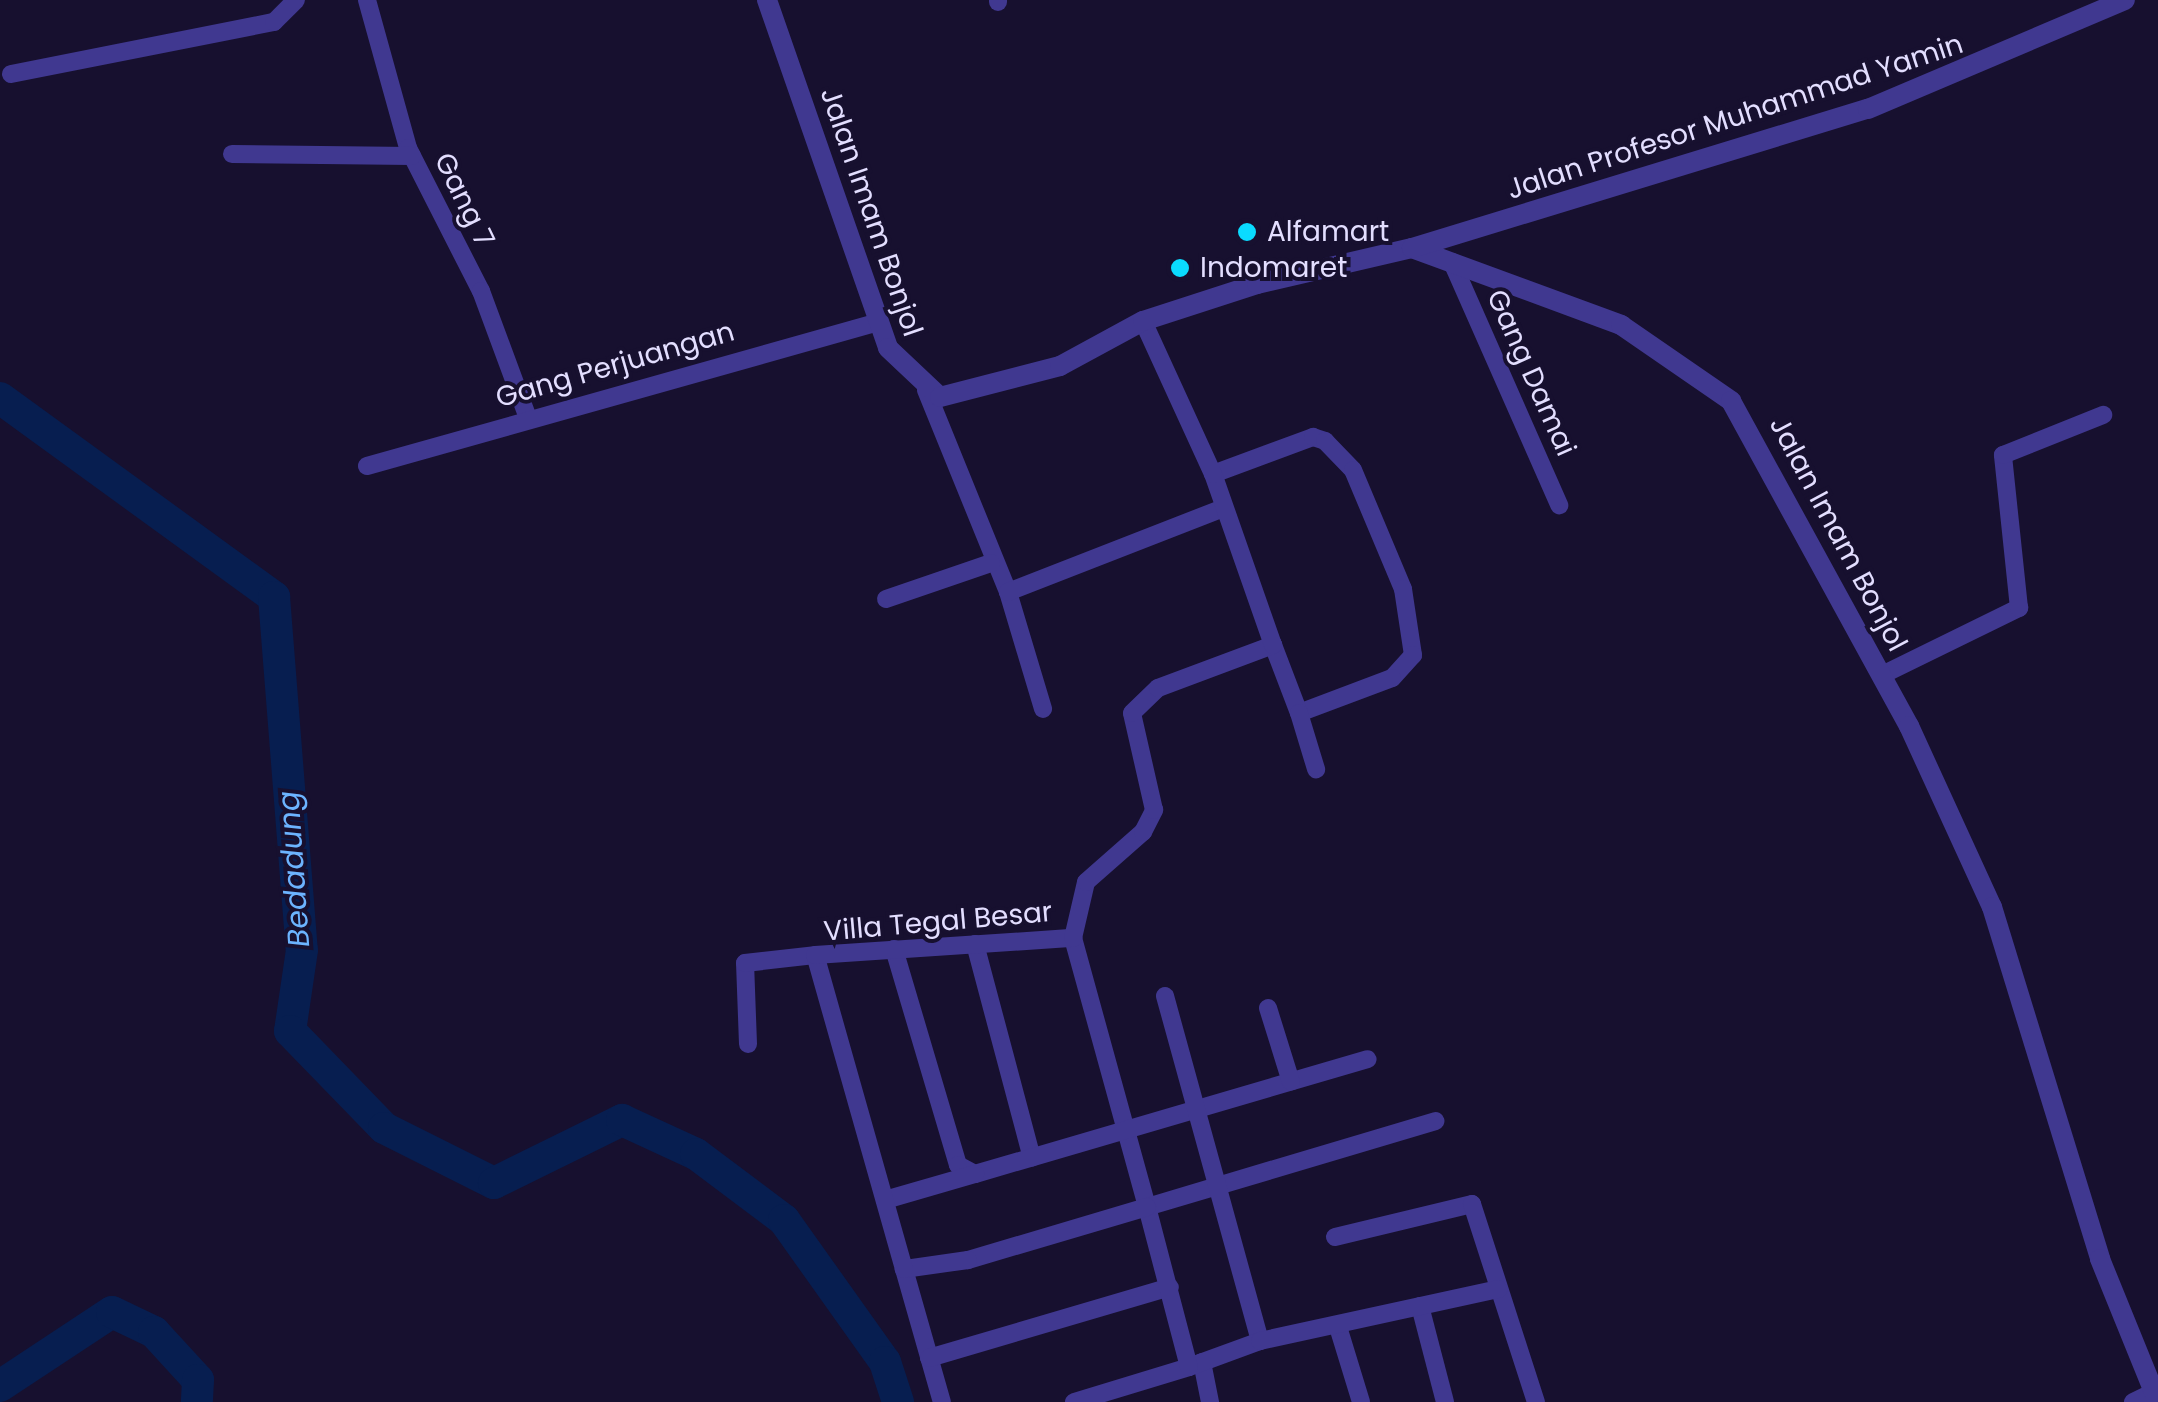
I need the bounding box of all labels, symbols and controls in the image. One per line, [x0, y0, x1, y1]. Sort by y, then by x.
street label: Jalan Profesor Muhammad Yamin [1503, 27, 1967, 207]
street label: Jalan Imam Bonjol [813, 83, 929, 341]
street label: Gang 7 [427, 148, 501, 252]
place label: Alfamart [1267, 215, 1389, 249]
marker: Alfamart [1236, 221, 1258, 243]
place label: Indomaret [1200, 251, 1347, 285]
marker: Indomaret [1169, 257, 1191, 279]
street label: Gang Damai [1479, 285, 1583, 461]
street label: Gang Perjuangan [492, 315, 738, 415]
street label: Jalan Imam Bonjol [1762, 411, 1914, 657]
water label: Bedadung [271, 790, 317, 948]
street label: Villa Tegal Besar [822, 895, 1054, 949]

